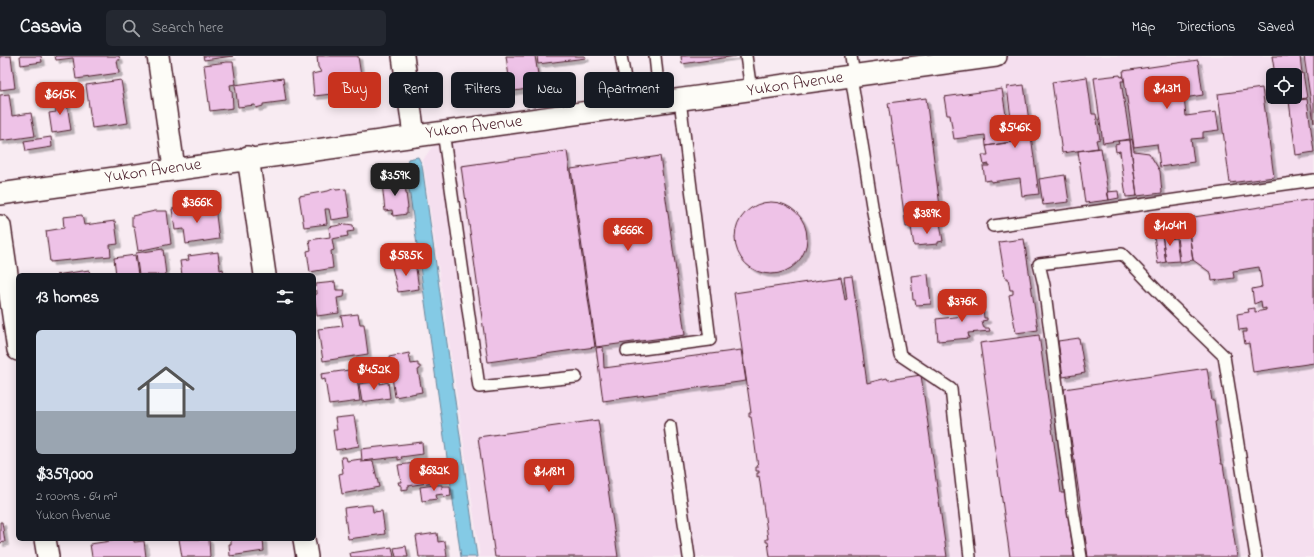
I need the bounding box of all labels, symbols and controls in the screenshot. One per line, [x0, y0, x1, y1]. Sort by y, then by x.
search box [106, 10, 386, 46]
text: Casavia [20, 14, 82, 41]
icon: search [120, 17, 142, 39]
text: Search here [152, 17, 224, 39]
text: Map [1132, 17, 1155, 38]
text: Directions [1177, 17, 1235, 38]
text: Saved [1257, 17, 1294, 38]
street label: Yukon Avenue [745, 65, 845, 103]
map controls [1266, 68, 1302, 104]
button: locate [1266, 68, 1302, 104]
chip: Buy [328, 72, 381, 108]
chip: Rent [389, 72, 443, 108]
chip: Filters [451, 72, 515, 108]
chip: New [523, 72, 576, 108]
chip: Apartment [584, 72, 674, 108]
pin: $1.3M [1139, 76, 1195, 110]
text: $1.3M [1153, 79, 1181, 98]
pin: $615K [32, 82, 88, 116]
text: $615K [44, 85, 76, 104]
street label: Yukon Avenue [424, 109, 524, 145]
pin: $546K [987, 115, 1043, 149]
text: $546K [999, 118, 1031, 137]
street label: Yukon Avenue [103, 152, 203, 190]
pin: $359K [367, 163, 423, 197]
text: $359K [380, 166, 410, 185]
pin: $366K [169, 190, 225, 224]
text: $366K [182, 193, 212, 212]
pin: $389K [899, 201, 955, 235]
text: $389K [913, 204, 941, 223]
pin: $1.04M [1137, 213, 1203, 247]
text: $1.04M [1153, 216, 1187, 235]
pin: $666K [600, 218, 656, 252]
text: $666K [612, 221, 644, 240]
pin: $585K [378, 243, 434, 277]
text: $585K [389, 246, 423, 265]
text: 13 homes [36, 285, 99, 310]
icon: filters [274, 286, 296, 308]
pin: $376K [934, 289, 990, 323]
text: $376K [947, 292, 977, 311]
icon: home [130, 356, 202, 428]
pin: $452K [346, 357, 402, 391]
text: $452K [357, 360, 391, 379]
pin: $682K [406, 458, 462, 492]
pin: $1.18M [516, 459, 582, 493]
text: $682K [418, 461, 450, 480]
text: $359,000 [36, 462, 93, 487]
text: $1.18M [533, 462, 565, 481]
text: 2 rooms · 64 m² [36, 487, 118, 506]
text: Yukon Avenue [36, 506, 110, 525]

